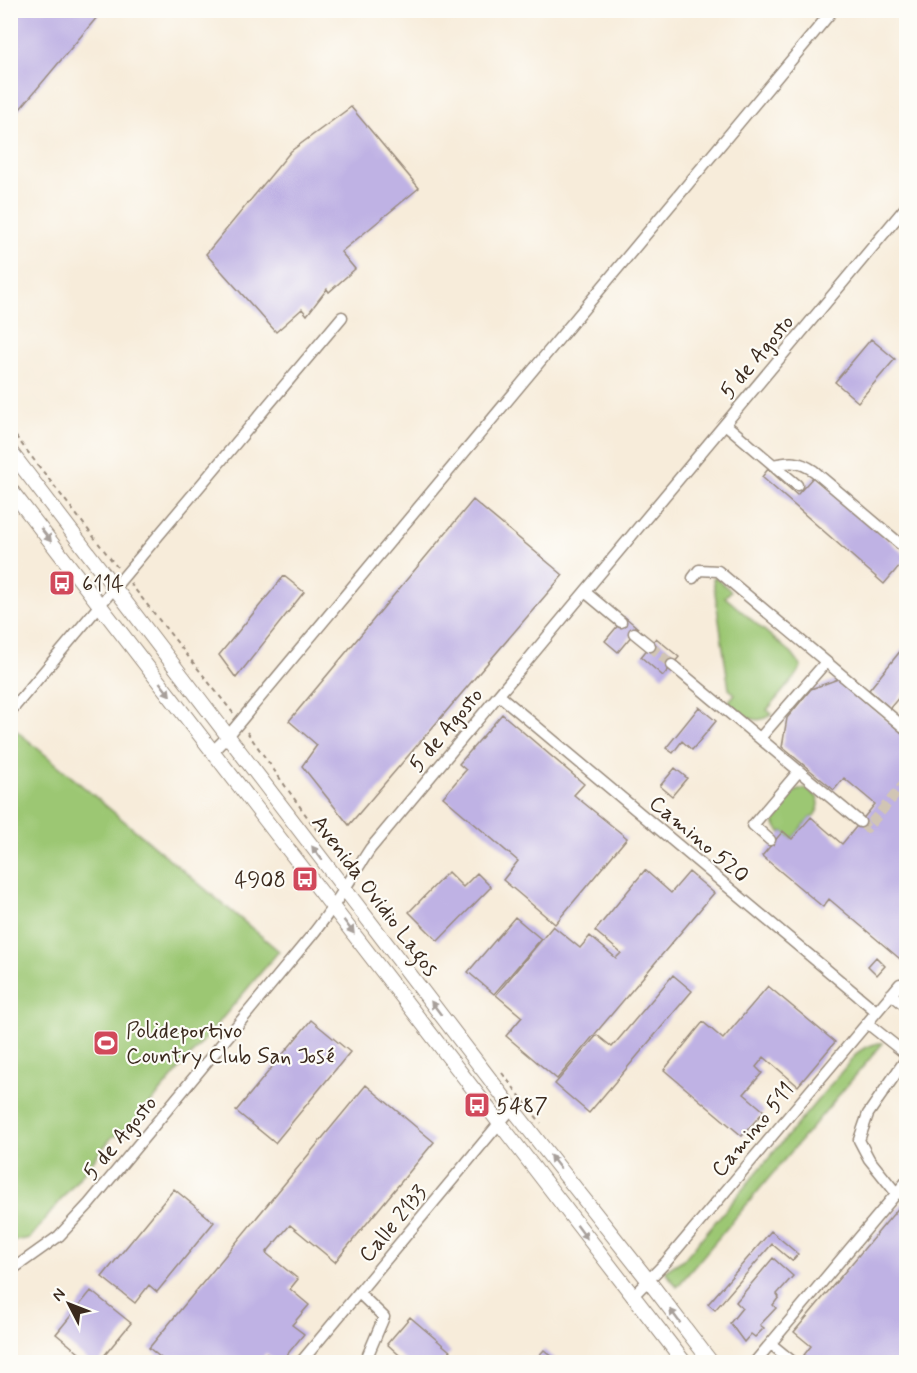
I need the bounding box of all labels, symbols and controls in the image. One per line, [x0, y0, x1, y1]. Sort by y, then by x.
street label: 5 de Agosto [714, 309, 802, 406]
one-way arrow [40, 527, 53, 543]
bus stop icon: 6114 [47, 568, 77, 598]
place label: 6114 [82, 571, 124, 599]
one-way arrow [159, 682, 171, 697]
street label: 5 de Agosto [403, 682, 491, 779]
street label: Camino 520 [643, 790, 754, 890]
street label: Avenida Ovidio Lagos [302, 810, 445, 985]
one-way arrow [312, 846, 324, 861]
bus stop icon: 4908 [290, 864, 320, 894]
place label: 4908 [234, 867, 286, 895]
one-way arrow [342, 919, 354, 934]
one-way arrow [429, 1000, 442, 1016]
place label: Polideportivo Country Club San José [126, 1018, 335, 1071]
sports icon: Polideportivo Country Club San José [91, 1028, 121, 1058]
street label: Camino 511 [706, 1077, 801, 1183]
street label: 5 de Agosto [77, 1090, 165, 1187]
bus stop icon: 5487 [462, 1090, 492, 1120]
place label: 5487 [496, 1093, 548, 1121]
one-way arrow [549, 1154, 562, 1170]
street label: Calle 2133 [353, 1180, 434, 1269]
one-way arrow [576, 1224, 588, 1239]
north arrow [39, 1274, 99, 1334]
text: N [48, 1284, 70, 1306]
one-way arrow [669, 1308, 682, 1324]

